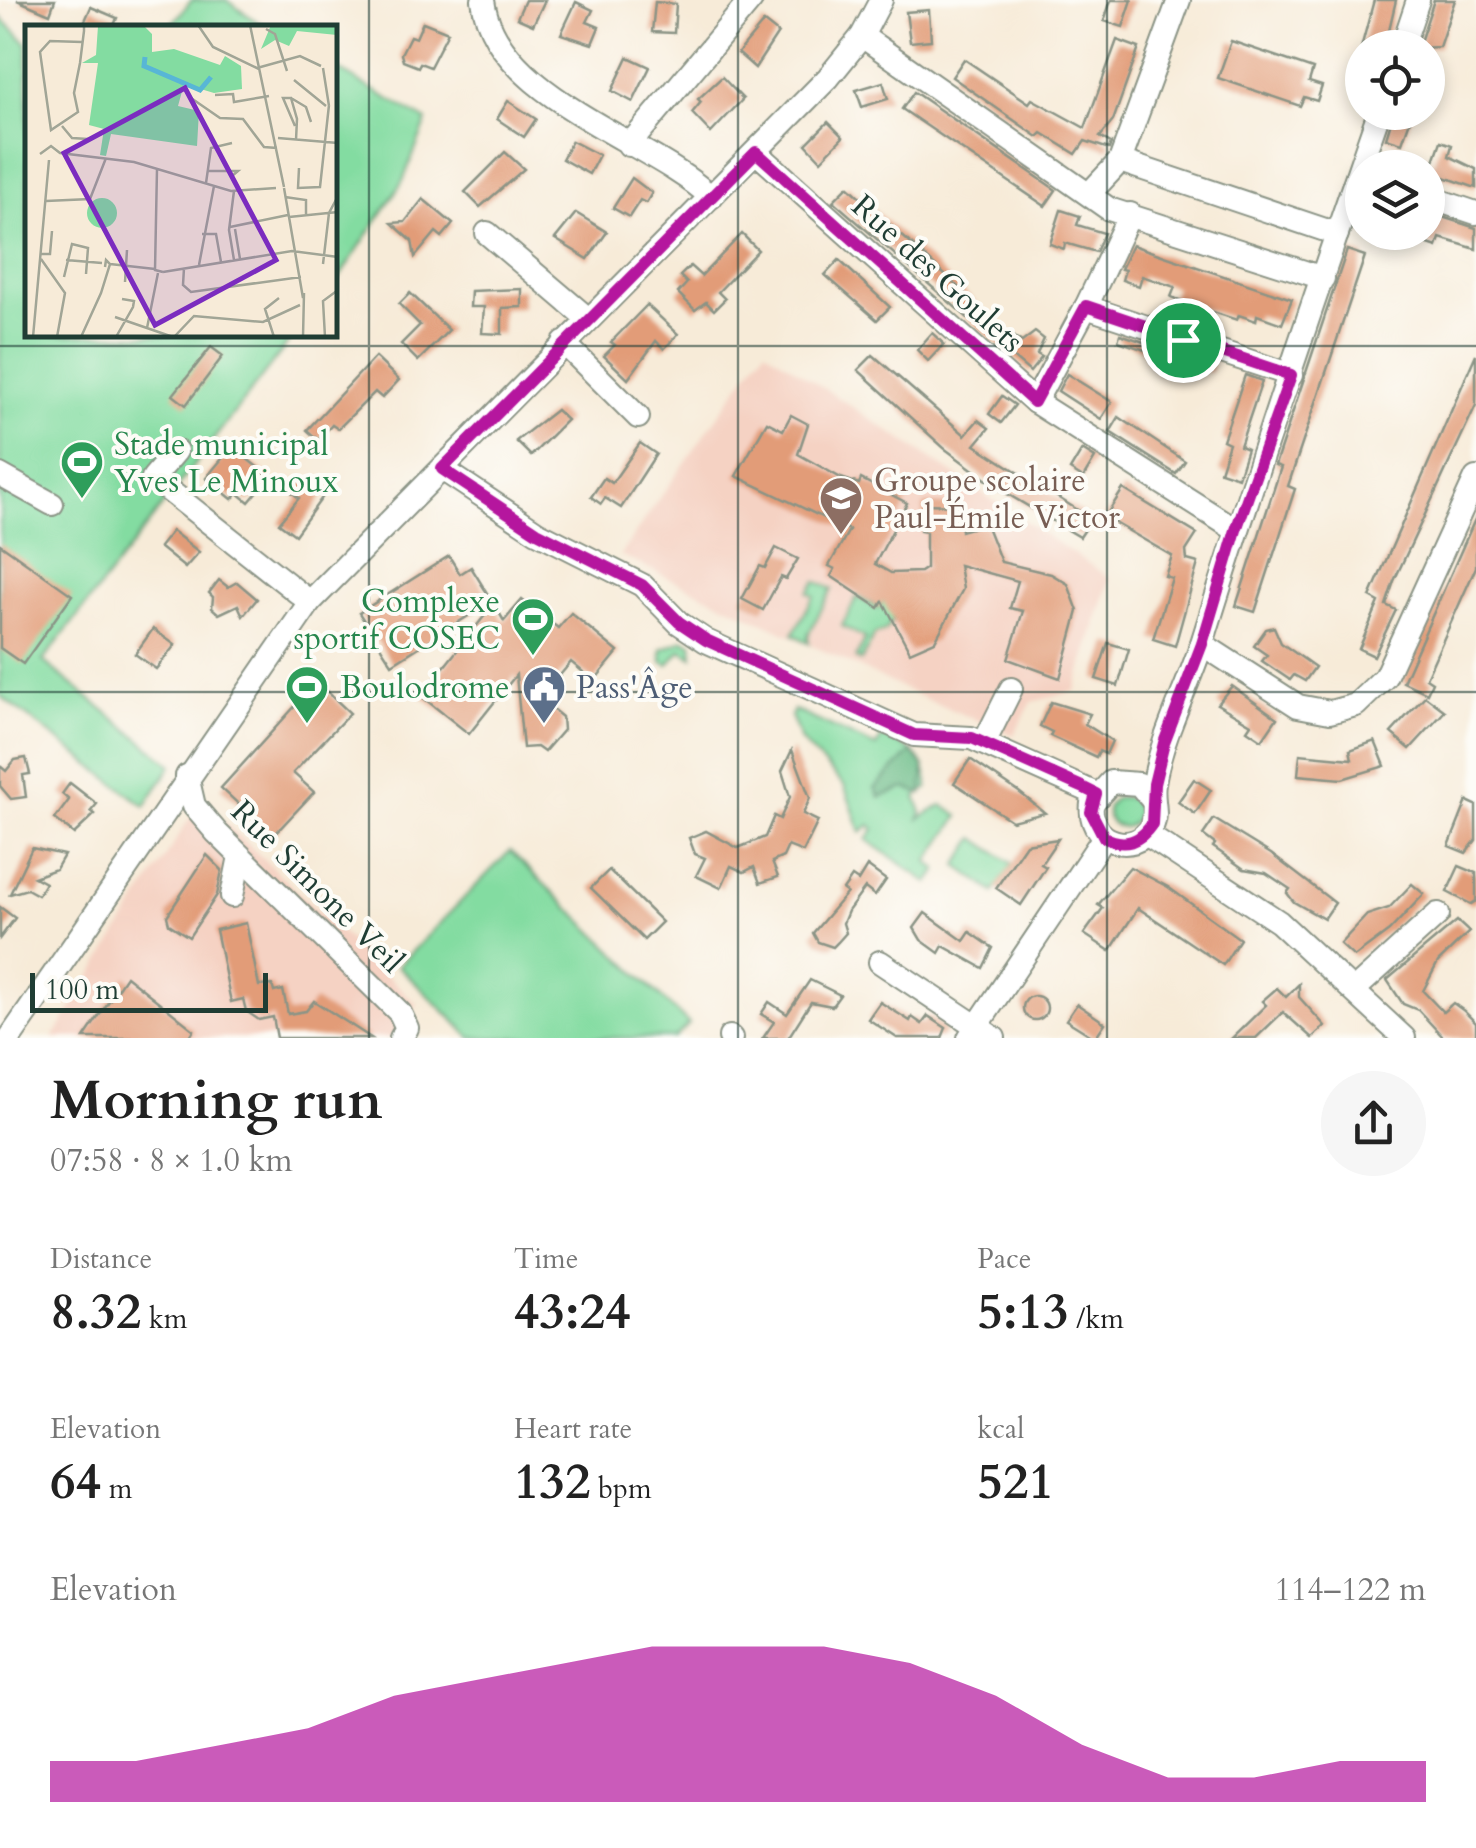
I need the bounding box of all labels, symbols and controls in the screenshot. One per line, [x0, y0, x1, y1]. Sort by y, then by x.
inset map [25, 25, 338, 338]
map controls [1345, 30, 1445, 250]
button: locate [1345, 30, 1445, 130]
button: layers [1345, 150, 1445, 250]
street label: Rue des Goulets [842, 185, 1033, 363]
pin [1141, 298, 1226, 383]
icon: arrive [1156, 313, 1211, 368]
place label: Stade municipal Yves Le Minoux [114, 423, 339, 504]
sports icon: Stade municipal Yves Le Minoux [59, 439, 105, 500]
place label: Groupe scolaire Paul-Émile Victor [874, 459, 1120, 540]
school or university icon: Groupe scolaire Paul-Émile Victor [818, 475, 864, 536]
place label: Complexe sportif COSEC [293, 580, 500, 661]
sports icon: Complexe sportif COSEC [510, 596, 556, 657]
sports icon: Boulodrome [284, 664, 330, 725]
public building icon: Pass'Âge [521, 664, 567, 725]
place label: Boulodrome [340, 666, 510, 710]
place label: Pass'Âge [576, 666, 693, 710]
street label: Rue Simone Veil [221, 790, 414, 983]
scale bar [30, 968, 268, 1013]
text: 100 m [45, 971, 119, 1009]
text: Morning run [50, 1064, 383, 1138]
button: share [1321, 1071, 1426, 1176]
text: 07:58 · 8 × 1.0 km [50, 1139, 293, 1183]
text: Distance [50, 1240, 152, 1278]
text: Time [514, 1240, 578, 1278]
text: Pace [977, 1240, 1031, 1278]
text: 8.32 [50, 1278, 141, 1346]
text: 43:24 [514, 1278, 631, 1346]
text: 5:13 [977, 1278, 1069, 1346]
text: km [141, 1300, 188, 1338]
text: /km [1069, 1300, 1124, 1338]
text: Elevation [50, 1410, 161, 1448]
text: Heart rate [514, 1410, 632, 1448]
text: kcal [977, 1410, 1024, 1448]
text: 64 [50, 1448, 101, 1516]
text: 132 [514, 1448, 591, 1516]
text: 521 [977, 1448, 1054, 1516]
text: m [101, 1470, 132, 1508]
text: bpm [591, 1470, 652, 1508]
text: Elevation [50, 1568, 177, 1612]
text: 114–122 m [1274, 1568, 1426, 1612]

